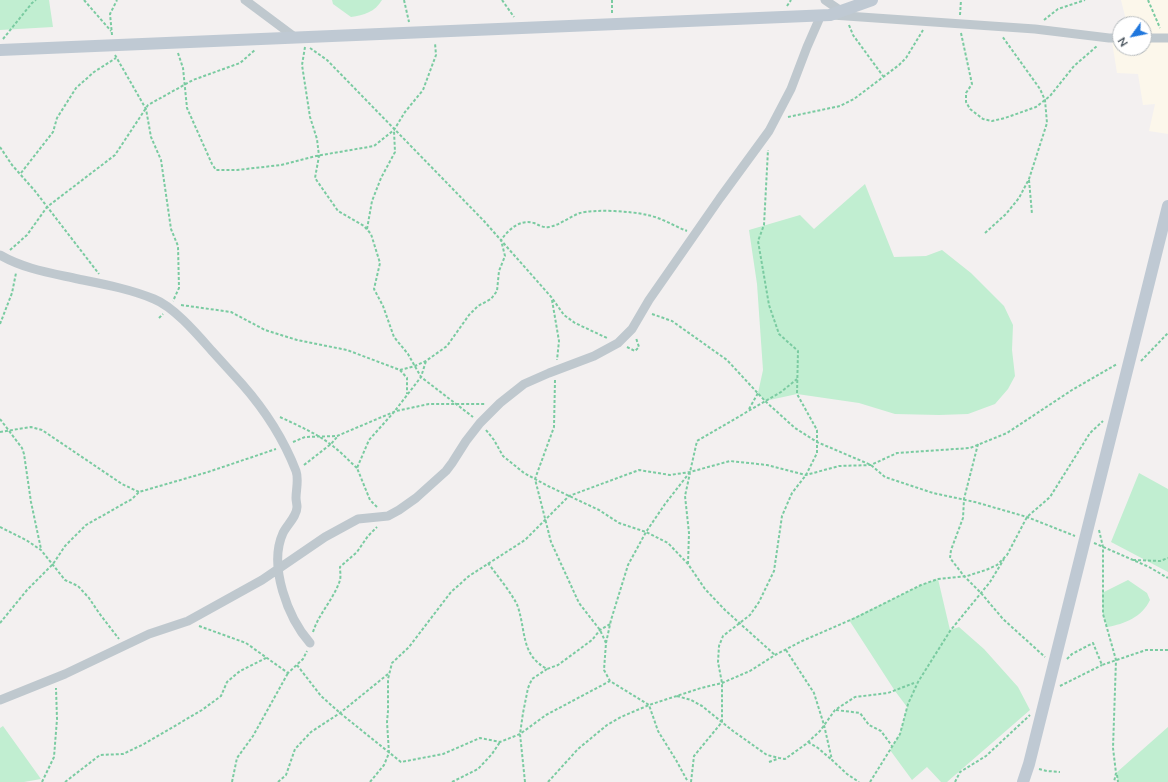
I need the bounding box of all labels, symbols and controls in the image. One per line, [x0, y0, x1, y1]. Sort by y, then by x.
north arrow [1112, 16, 1152, 56]
text: N [1115, 35, 1130, 49]

